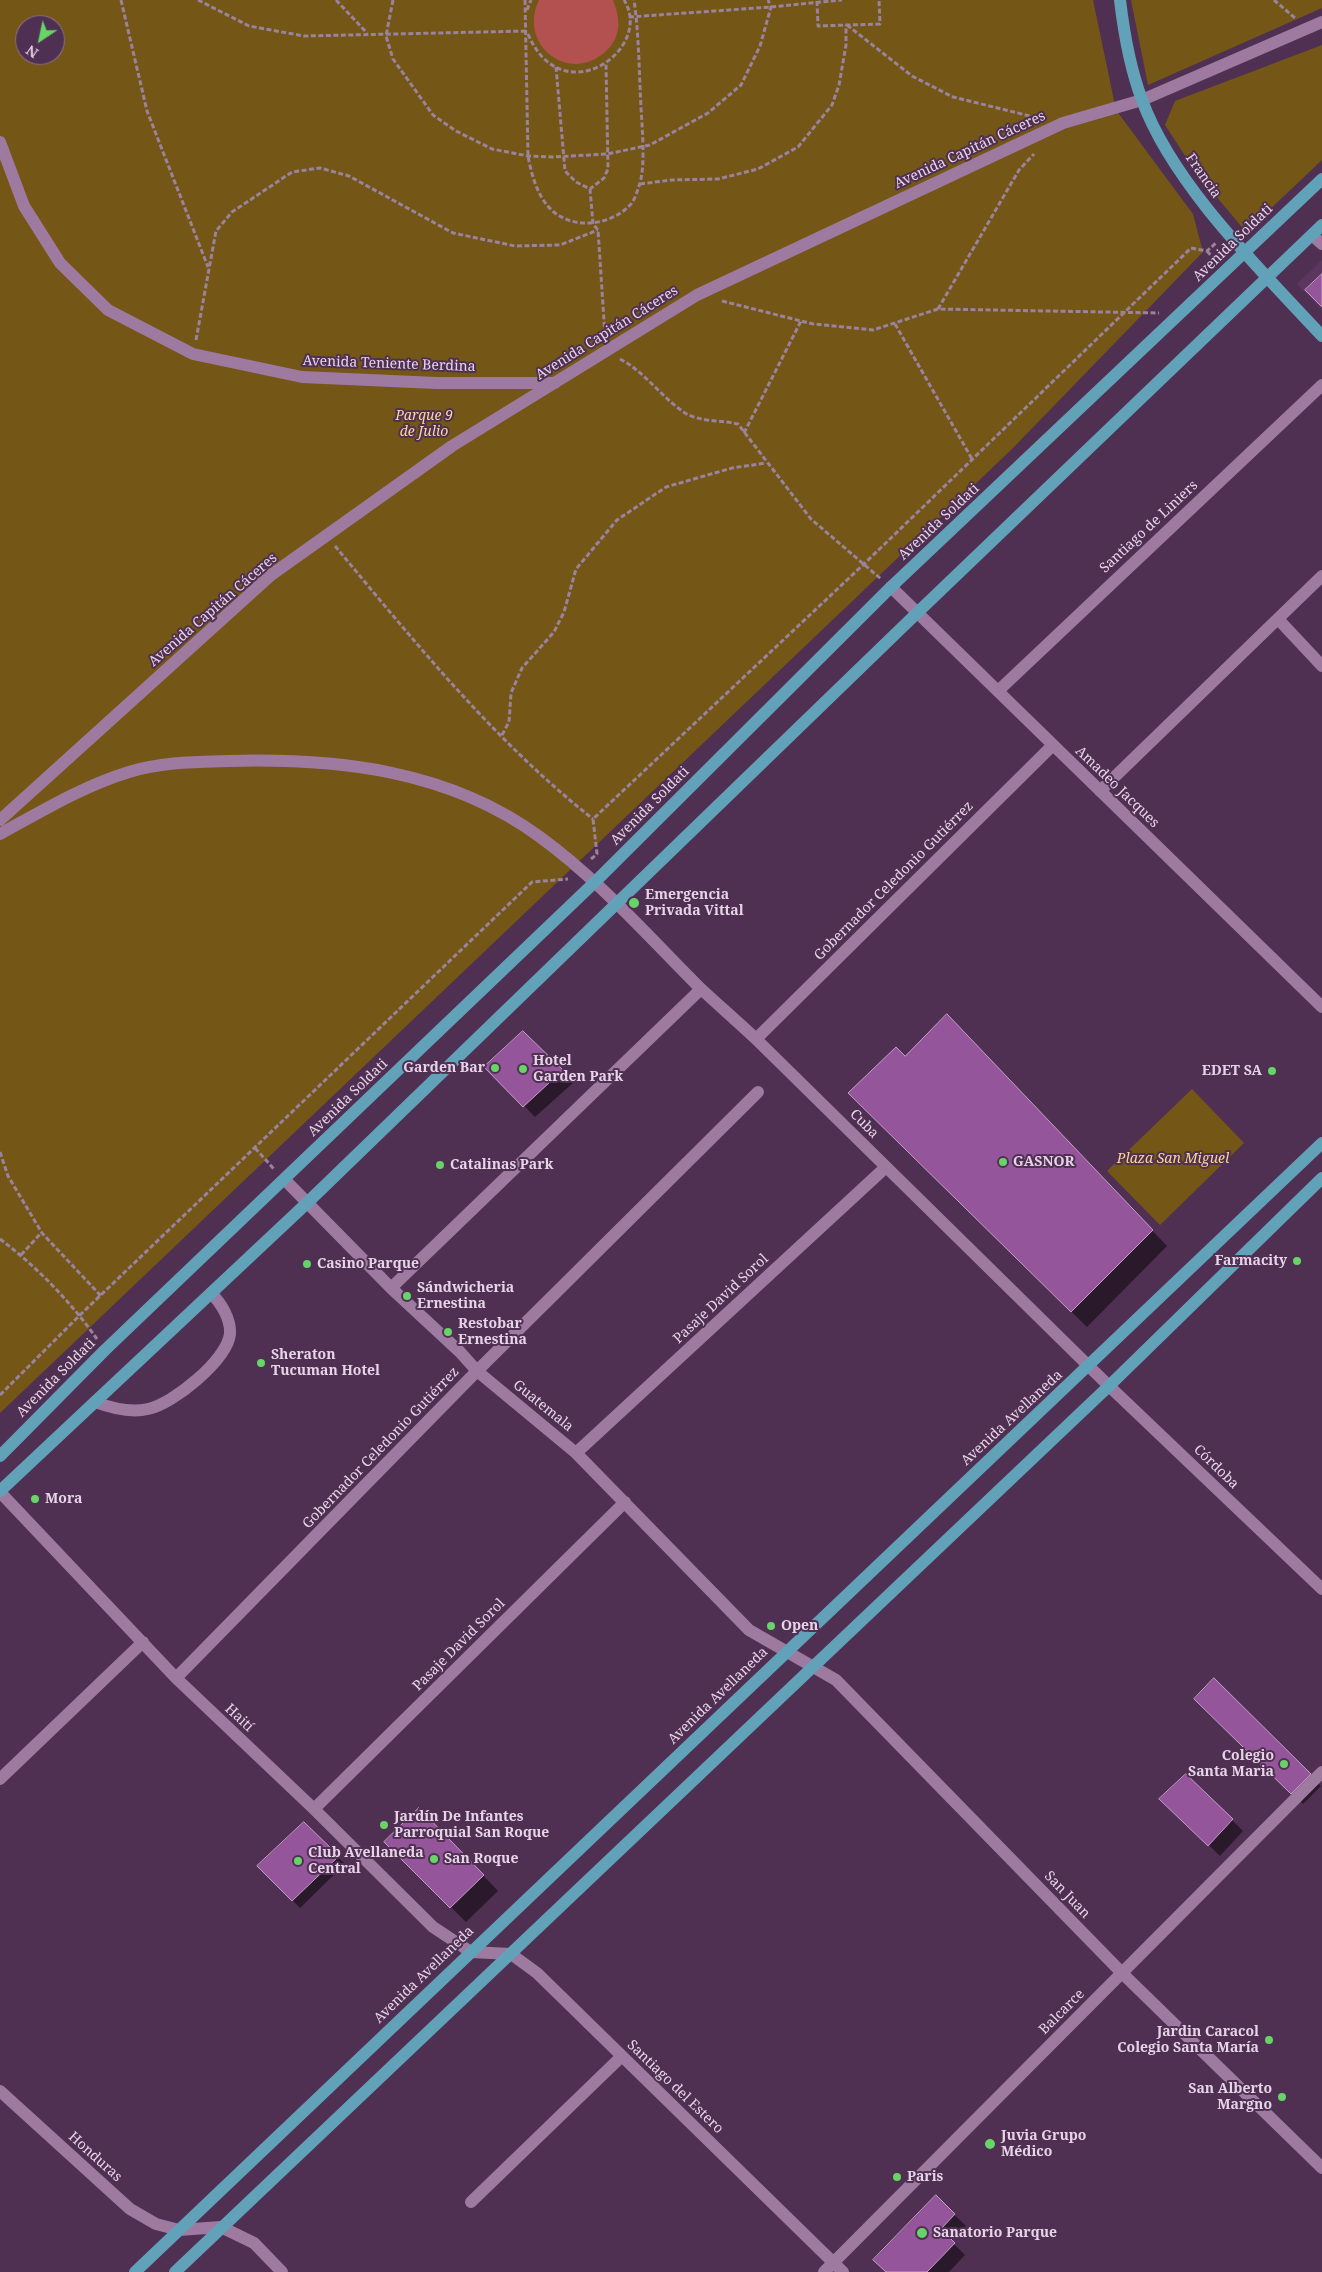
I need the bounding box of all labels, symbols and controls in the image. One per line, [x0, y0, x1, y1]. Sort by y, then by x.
north arrow [15, 15, 65, 65]
text: N [22, 41, 42, 63]
street label: Avenida Capitán Cáceres [892, 108, 1048, 192]
street label: Francia [1182, 150, 1224, 202]
street label: Avenida Soldati [1190, 201, 1276, 285]
street label: Avenida Capitán Cáceres [533, 282, 681, 384]
street label: Avenida Teniente Berdina [302, 353, 476, 375]
park label: Parque 9 de Julio [395, 408, 453, 441]
street label: Santiago de Liniers [1096, 477, 1202, 577]
street label: Avenida Soldati [895, 480, 983, 564]
street label: Avenida Capitán Cáceres [145, 550, 281, 670]
street label: Amadeo Jacques [1072, 743, 1162, 831]
street label: Avenida Soldati [607, 763, 693, 849]
street label: Gobernador Celedonio Gutiérrez [811, 798, 977, 964]
place label: Emergencia Privada Vittal [645, 887, 744, 920]
marker: Emergencia Privada Vittal [627, 896, 641, 910]
place label: Hotel Garden Park [533, 1053, 623, 1086]
street label: Avenida Soldati [305, 1056, 391, 1140]
place label: Garden Bar [403, 1060, 485, 1076]
marker: Garden Bar [489, 1062, 501, 1074]
marker: Hotel Garden Park [517, 1063, 529, 1075]
place label: EDET SA [1202, 1063, 1262, 1079]
marker: EDET SA [1266, 1065, 1278, 1077]
street label: Cuba [846, 1106, 882, 1142]
park label: Plaza San Miguel [1117, 1151, 1229, 1167]
place label: GASNOR [1013, 1154, 1074, 1170]
marker: GASNOR [997, 1156, 1009, 1168]
place label: Catalinas Park [450, 1157, 553, 1173]
marker: Catalinas Park [434, 1159, 446, 1171]
street label: Pasaje David Sorol [670, 1251, 772, 1347]
place label: Farmacity [1215, 1253, 1287, 1269]
marker: Farmacity [1291, 1255, 1303, 1267]
place label: Casino Parque [317, 1256, 419, 1272]
marker: Casino Parque [301, 1258, 313, 1270]
place label: Sándwicheria Ernestina [417, 1280, 514, 1312]
marker: Sándwicheria Ernestina [401, 1290, 413, 1302]
place label: Restobar Ernestina [458, 1316, 527, 1348]
marker: Restobar Ernestina [442, 1326, 454, 1338]
street label: Avenida Soldati [13, 1335, 99, 1421]
place label: Sheraton Tucuman Hotel [271, 1347, 380, 1380]
marker: Sheraton Tucuman Hotel [255, 1357, 267, 1369]
street label: Gobernador Celedonio Gutiérrez [299, 1364, 463, 1532]
street label: Avenida Avellaneda [958, 1367, 1066, 1469]
street label: Guatemala [510, 1377, 576, 1435]
street label: Córdoba [1190, 1441, 1242, 1493]
place label: Mora [45, 1491, 82, 1507]
marker: Mora [29, 1493, 41, 1505]
street label: Pasaje David Sorol [409, 1595, 509, 1695]
place label: Open [781, 1618, 818, 1634]
marker: Open [765, 1620, 777, 1632]
street label: Avenida Avellaneda [665, 1644, 771, 1748]
street label: Haití [221, 1701, 257, 1735]
place label: Colegio Santa Maria [1188, 1748, 1274, 1780]
marker: Colegio Santa Maria [1278, 1758, 1290, 1770]
place label: Jardín De Infantes Parroquial San Roque [394, 1809, 549, 1841]
marker: Jardín De Infantes Parroquial San Roque [378, 1819, 390, 1831]
place label: Club Avellaneda Central [308, 1845, 424, 1878]
place label: San Roque [444, 1851, 518, 1867]
marker: San Roque [428, 1853, 440, 1865]
marker: Club Avellaneda Central [292, 1855, 304, 1867]
street label: San Juan [1040, 1868, 1094, 1922]
street label: Avenida Avellaneda [371, 1923, 477, 2027]
street label: Balcarce [1036, 1986, 1088, 2038]
place label: Jardin Caracol Colegio Santa María [1117, 2024, 1259, 2056]
marker: Jardin Caracol Colegio Santa María [1263, 2034, 1275, 2046]
street label: Santiago del Estero [623, 2037, 727, 2137]
place label: San Alberto Margno [1188, 2081, 1272, 2114]
marker: San Alberto Margno [1276, 2091, 1288, 2103]
place label: Juvia Grupo Médico [1001, 2128, 1086, 2160]
street label: Honduras [65, 2129, 125, 2185]
marker: Juvia Grupo Médico [983, 2137, 997, 2151]
place label: Paris [907, 2169, 943, 2185]
marker: Paris [891, 2171, 903, 2183]
place label: Sanatorio Parque [933, 2225, 1057, 2241]
marker: Sanatorio Parque [915, 2226, 929, 2240]

